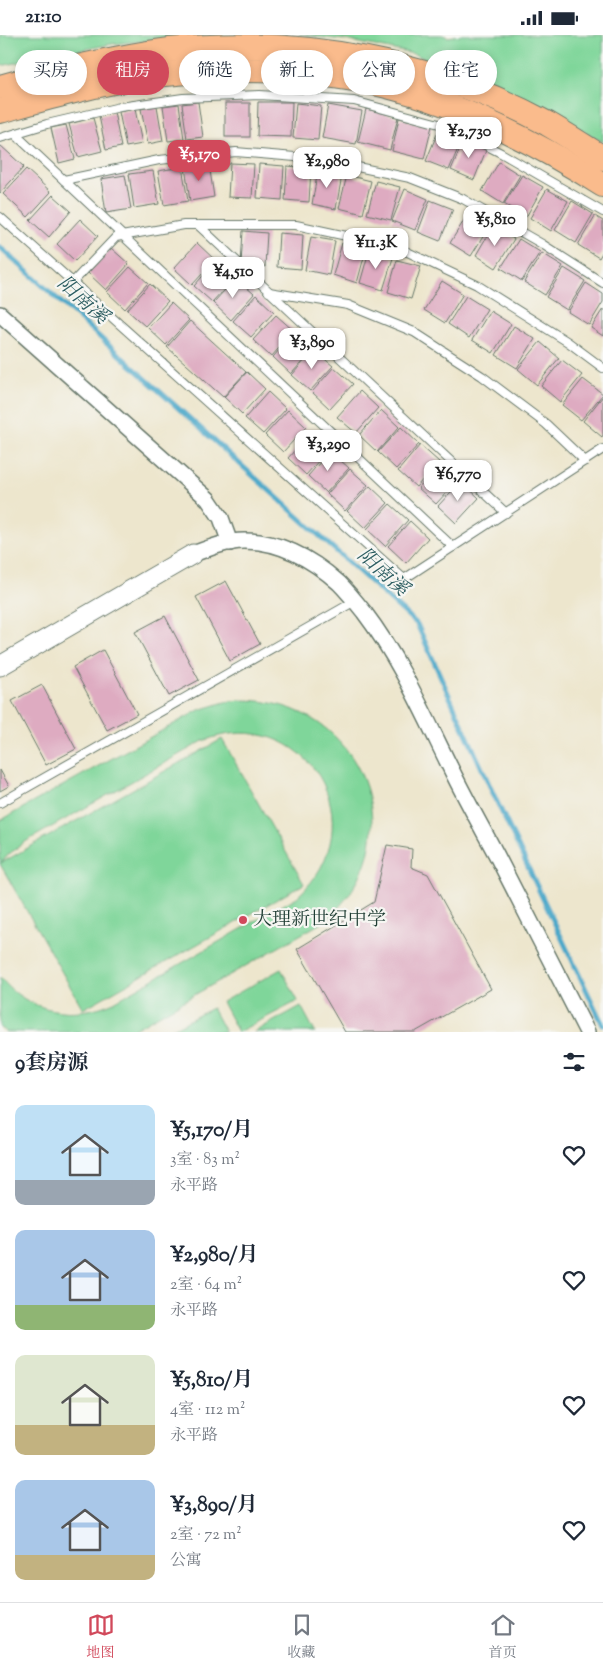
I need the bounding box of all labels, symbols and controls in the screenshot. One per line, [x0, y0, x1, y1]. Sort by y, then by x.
text: 21:10 [25, 4, 62, 31]
chip: 买房 [15, 50, 87, 95]
chip: 租房 [97, 50, 169, 95]
chip: 筛选 [179, 50, 251, 95]
chip: 新上 [261, 50, 333, 95]
chip: 公寓 [343, 50, 415, 95]
chip: 住宅 [425, 50, 497, 95]
pin: ¥2,730 [428, 117, 510, 159]
text: ¥2,730 [447, 121, 491, 144]
pin: ¥5,170 [158, 139, 240, 182]
text: ¥5,170 [178, 144, 220, 167]
pin: ¥2,980 [286, 147, 368, 189]
text: ¥2,980 [304, 151, 350, 174]
pin: ¥5,810 [454, 205, 536, 247]
text: ¥5,810 [474, 209, 516, 232]
pin: ¥11.3K [335, 227, 417, 270]
text: ¥11.3K [354, 232, 398, 255]
pin: ¥4,510 [192, 257, 274, 299]
text: ¥4,510 [213, 261, 253, 284]
water label: 阳南溪 [50, 270, 115, 333]
pin: ¥3,890 [271, 327, 353, 370]
text: ¥3,890 [289, 332, 335, 355]
pin: ¥3,290 [287, 429, 369, 472]
text: ¥3,290 [306, 434, 350, 457]
pin: ¥6,770 [417, 459, 499, 502]
text: ¥6,770 [435, 464, 481, 487]
water label: 阳南溪 [350, 542, 415, 605]
place label: 大理新世纪中学 [253, 907, 386, 934]
marker: 大理新世纪中学 [237, 914, 249, 926]
icon: filters [560, 1048, 588, 1076]
text: 9套房源 [15, 1049, 88, 1079]
text: ¥5,170/月 [170, 1116, 253, 1146]
icon: home [55, 1125, 115, 1185]
icon: heart [560, 1141, 588, 1169]
text: 3室 · 83 m² [170, 1149, 240, 1172]
text: 永平路 [170, 1175, 218, 1198]
text: ¥2,980/月 [170, 1241, 259, 1271]
icon: home [55, 1250, 115, 1310]
icon: heart [560, 1266, 588, 1294]
text: 2室 · 64 m² [170, 1274, 242, 1297]
text: 永平路 [170, 1300, 218, 1323]
text: ¥5,810/月 [170, 1366, 253, 1396]
icon: home [55, 1375, 115, 1435]
icon: heart [560, 1391, 588, 1419]
text: 4室 · 112 m² [170, 1399, 245, 1422]
text: 永平路 [170, 1425, 218, 1448]
text: ¥3,890/月 [170, 1491, 258, 1521]
icon: home [55, 1500, 115, 1560]
icon: heart [560, 1516, 588, 1544]
text: 2室 · 72 m² [170, 1524, 242, 1547]
text: 公寓 [170, 1550, 202, 1573]
tab: 地图 [87, 1611, 115, 1664]
tab: 收藏 [288, 1611, 316, 1664]
tab: 首页 [489, 1611, 517, 1664]

